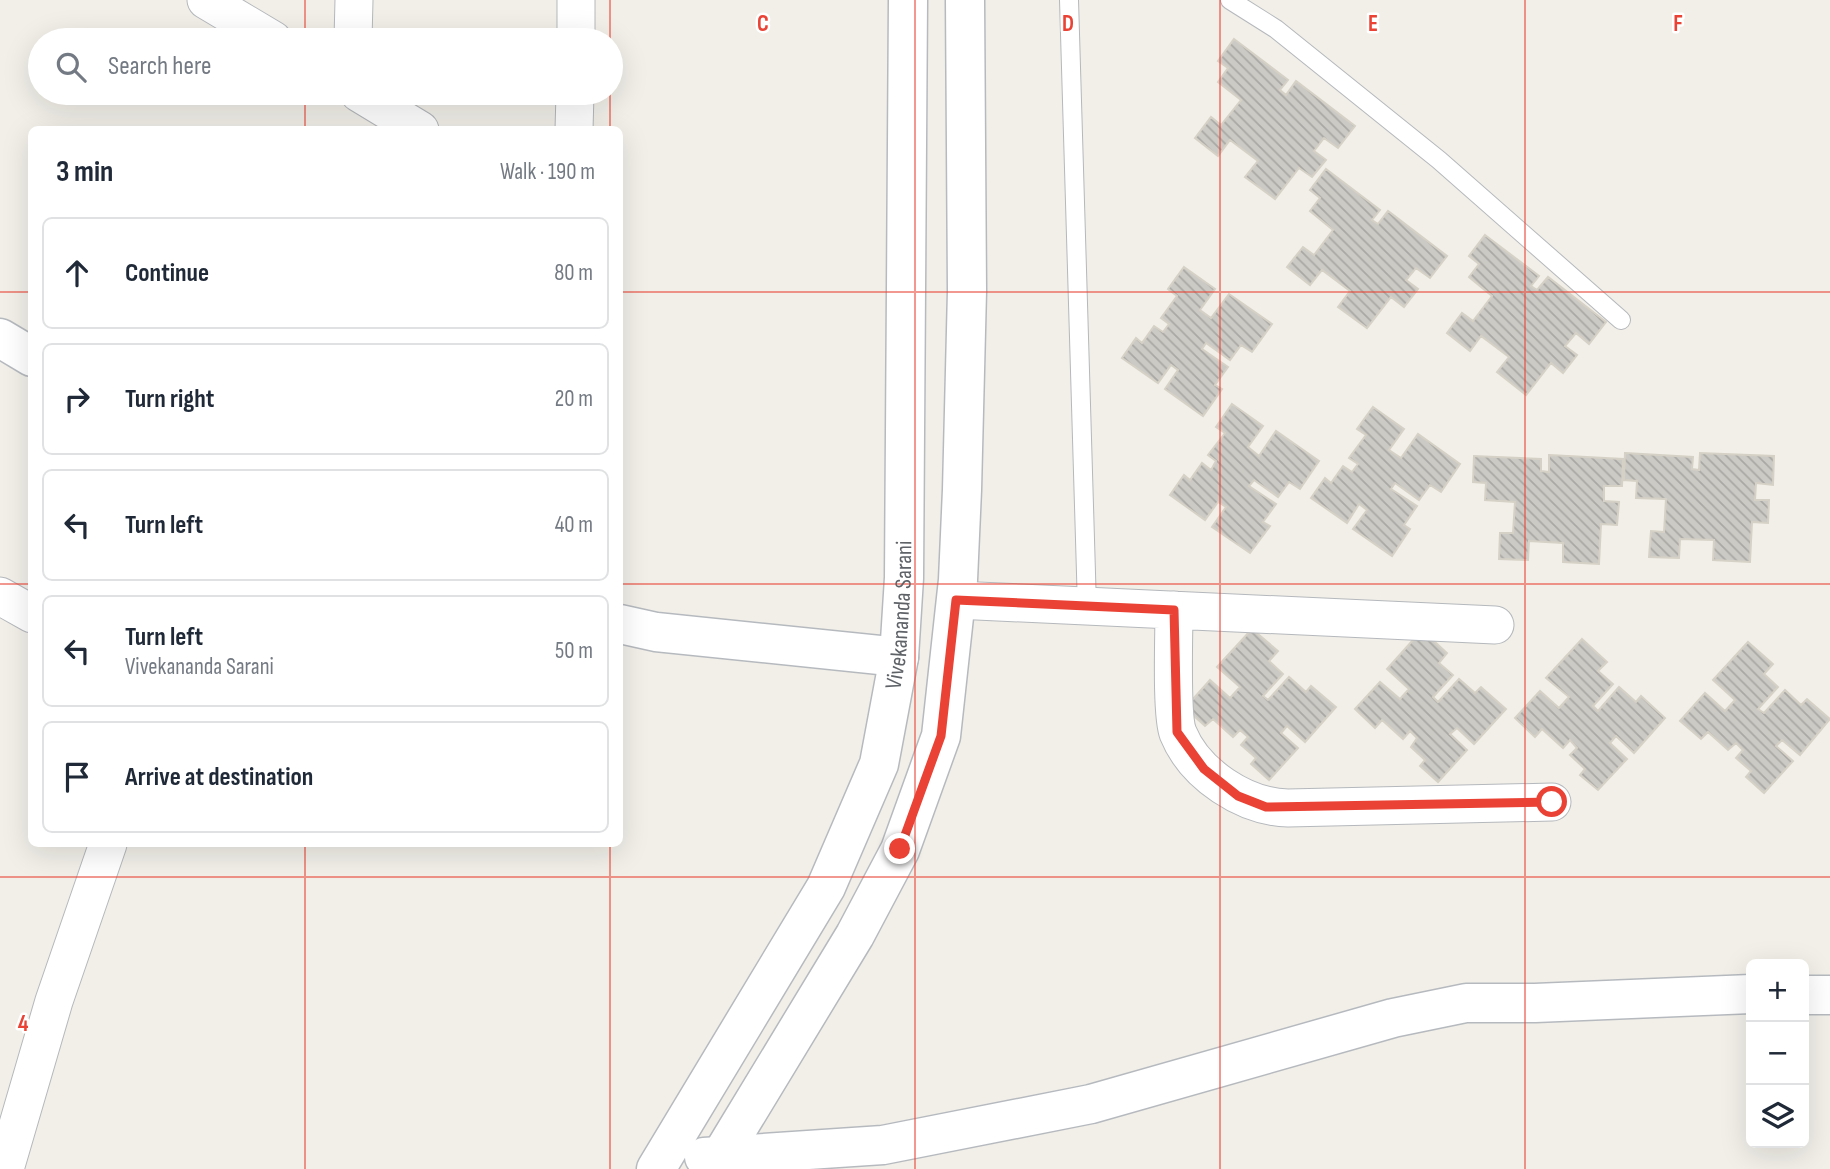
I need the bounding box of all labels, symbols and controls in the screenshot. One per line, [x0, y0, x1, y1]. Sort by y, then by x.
text: C [757, 10, 769, 38]
text: D [1062, 10, 1074, 38]
text: E [1368, 10, 1378, 38]
text: F [1673, 10, 1683, 38]
search box [28, 28, 623, 105]
icon: search [52, 48, 90, 86]
text: Search here [108, 51, 211, 82]
text: 3 min [56, 154, 113, 190]
text: Walk · 190 m [500, 158, 595, 186]
icon: ahead [58, 254, 96, 292]
text: Continue [125, 258, 209, 289]
text: 80 m [554, 259, 593, 287]
icon: right [58, 380, 96, 418]
text: Turn right [125, 384, 214, 415]
text: 20 m [555, 385, 593, 413]
icon: left [58, 506, 96, 544]
text: Turn left [125, 510, 203, 541]
text: 40 m [555, 511, 593, 539]
street label: Vivekananda Sarani [879, 541, 918, 692]
text: Turn left [125, 622, 203, 653]
icon: left [58, 632, 96, 670]
text: 50 m [555, 637, 593, 665]
text: Vivekananda Sarani [125, 653, 274, 681]
icon: arrive [58, 758, 96, 796]
text: Arrive at destination [125, 762, 313, 793]
route start [1536, 786, 1567, 817]
route end [884, 833, 915, 864]
map controls [1746, 959, 1809, 1148]
button: + [1746, 959, 1809, 1022]
text: 4 [18, 1010, 29, 1038]
button: − [1746, 1022, 1809, 1085]
button: layers [1746, 1085, 1809, 1148]

